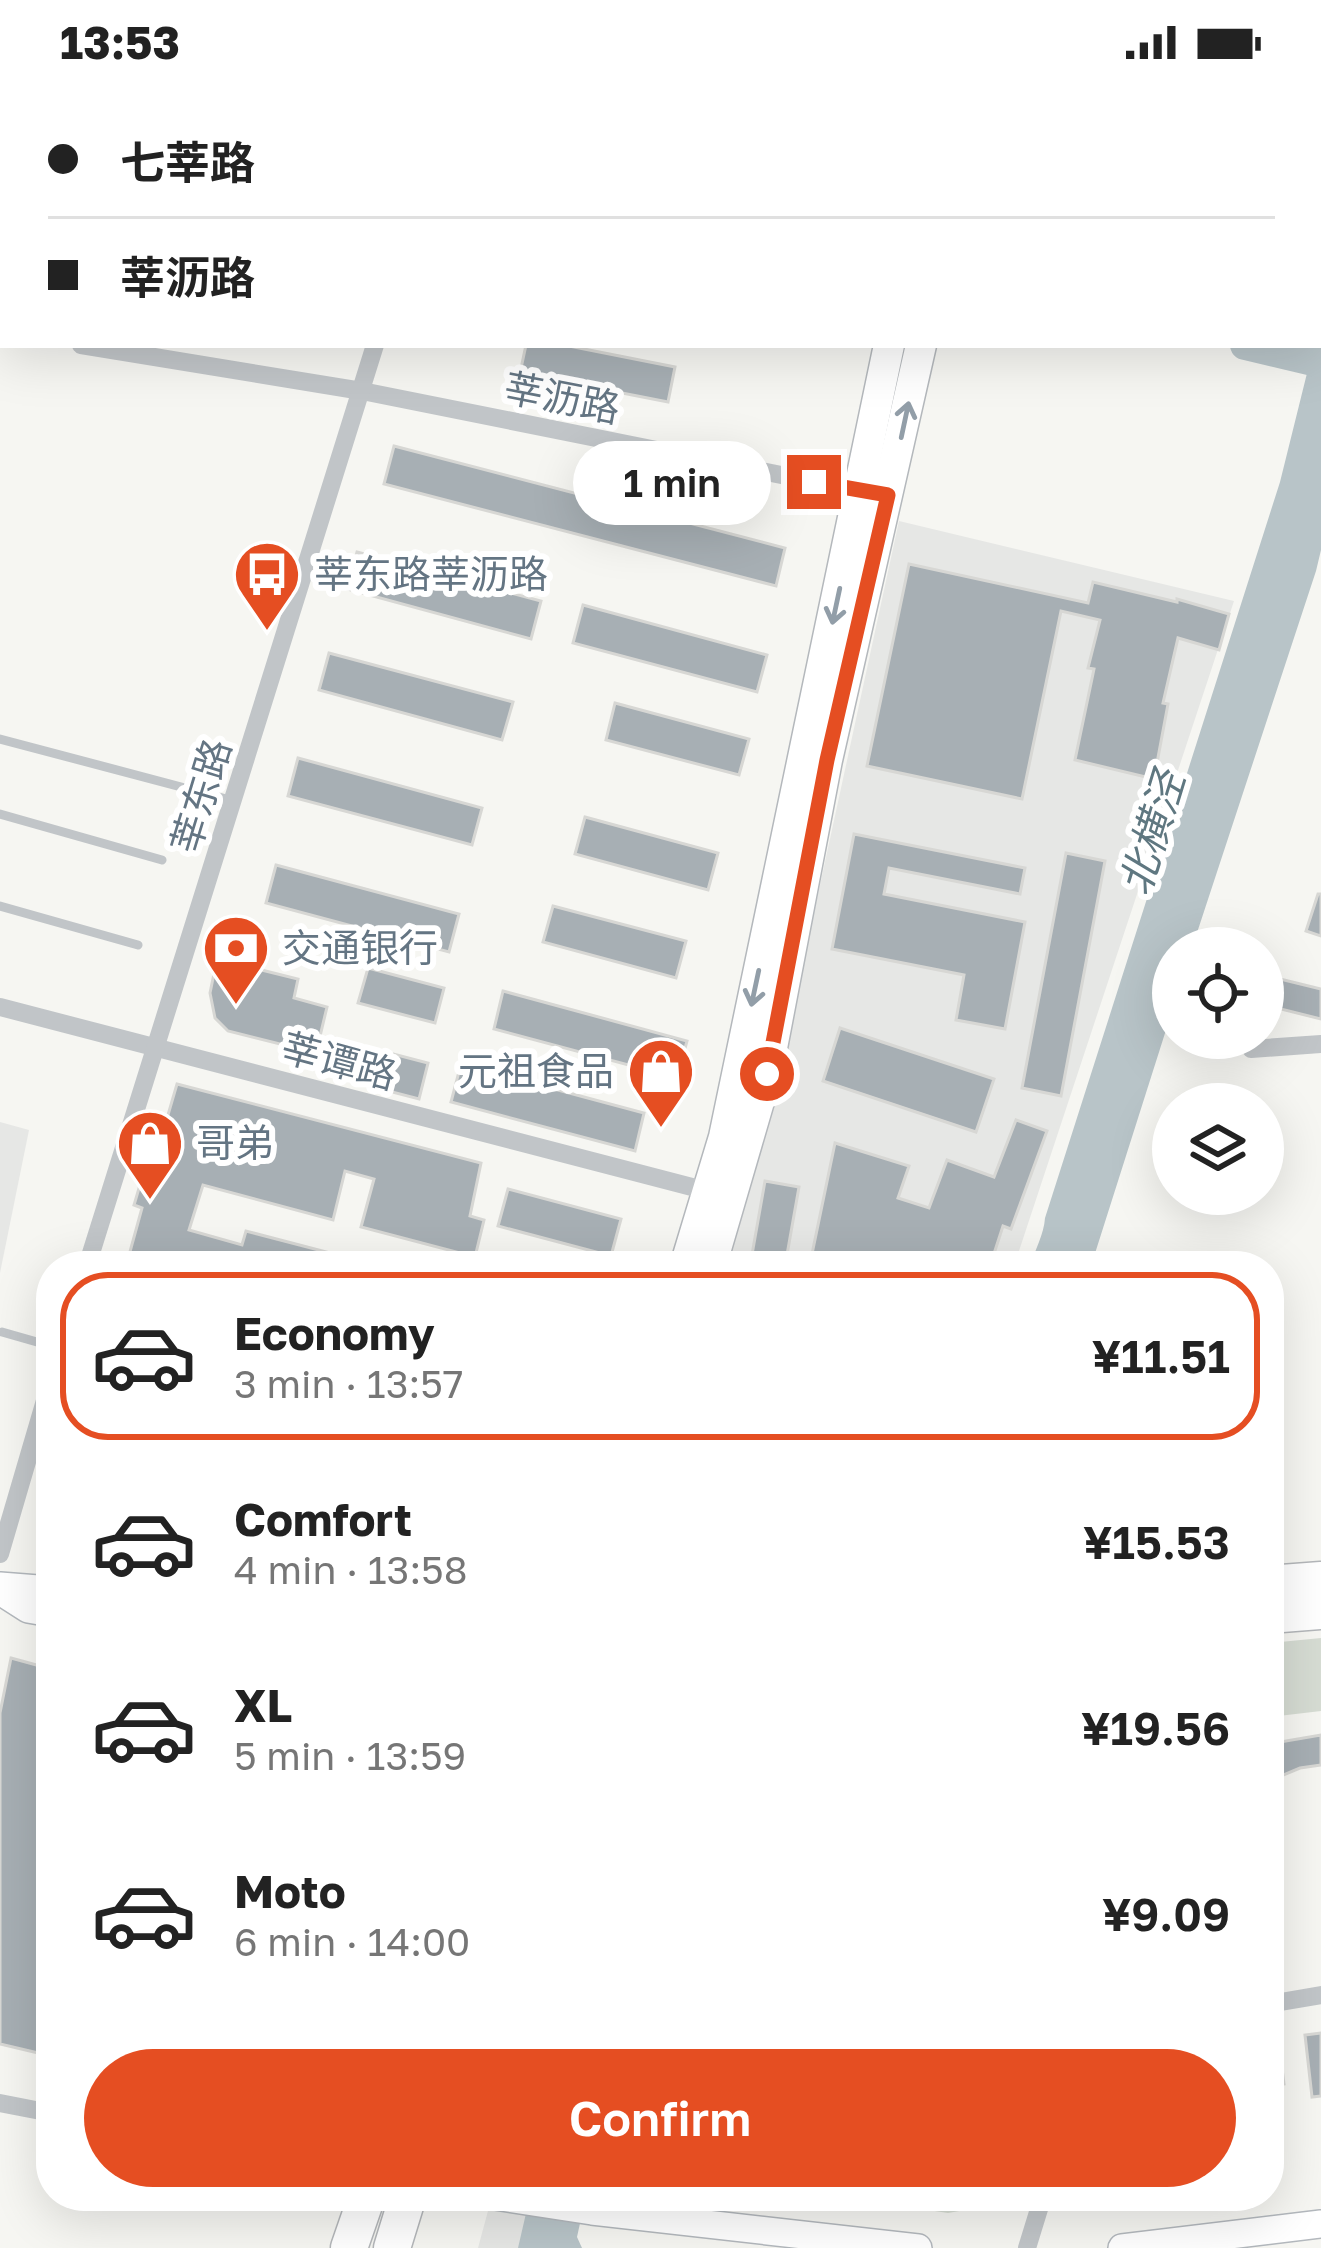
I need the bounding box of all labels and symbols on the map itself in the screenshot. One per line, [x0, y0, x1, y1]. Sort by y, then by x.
street label: 莘沥路 [500, 363, 624, 432]
one-way arrow [894, 401, 917, 440]
callout: 1 min [574, 440, 772, 524]
route end [787, 455, 841, 509]
bus stop icon: 莘东路莘沥路 [232, 539, 302, 633]
place label: 莘东路莘沥路 [314, 550, 548, 597]
one-way arrow [823, 587, 846, 625]
street label: 莘东路 [161, 733, 240, 859]
water label: 北横泾 [1109, 761, 1195, 900]
bank icon: 交通银行 [201, 913, 271, 1007]
place label: 交通银行 [282, 924, 438, 971]
one-way arrow [743, 968, 766, 1006]
street label: 莘谭路 [277, 1023, 402, 1098]
shop icon: 元祖食品 [626, 1036, 696, 1130]
place label: 元祖食品 [458, 1047, 614, 1094]
route start [740, 1047, 794, 1101]
shop icon: 哥弟 [115, 1108, 185, 1202]
place label: 哥弟 [196, 1119, 274, 1166]

